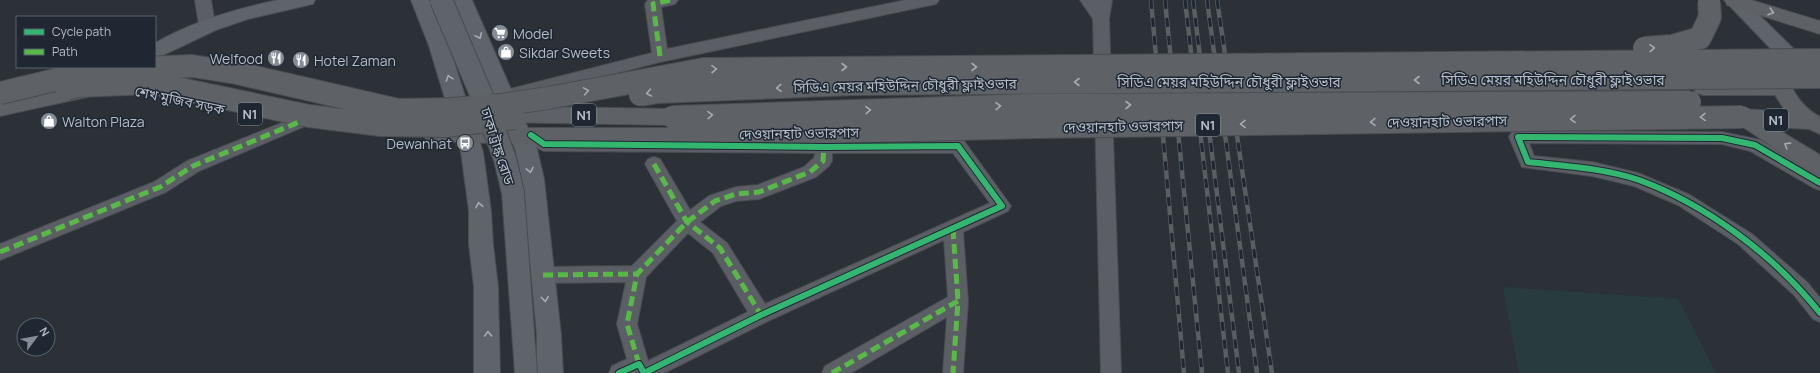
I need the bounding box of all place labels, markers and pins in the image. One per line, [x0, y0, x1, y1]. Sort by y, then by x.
supermarket icon: Model [490, 23, 510, 43]
place label: Model [513, 24, 553, 43]
shop icon: Sikdar Sweets [496, 42, 516, 62]
place label: Sikdar Sweets [519, 43, 610, 62]
restaurant icon: Welfood [266, 48, 286, 68]
place label: Welfood [210, 49, 263, 68]
restaurant icon: Hotel Zaman [291, 50, 311, 70]
place label: Hotel Zaman [314, 51, 396, 70]
shop icon: Walton Plaza [39, 111, 59, 131]
place label: Walton Plaza [62, 112, 145, 131]
bus stop icon: Dewanhat [455, 133, 475, 153]
place label: Dewanhat [387, 134, 452, 153]

